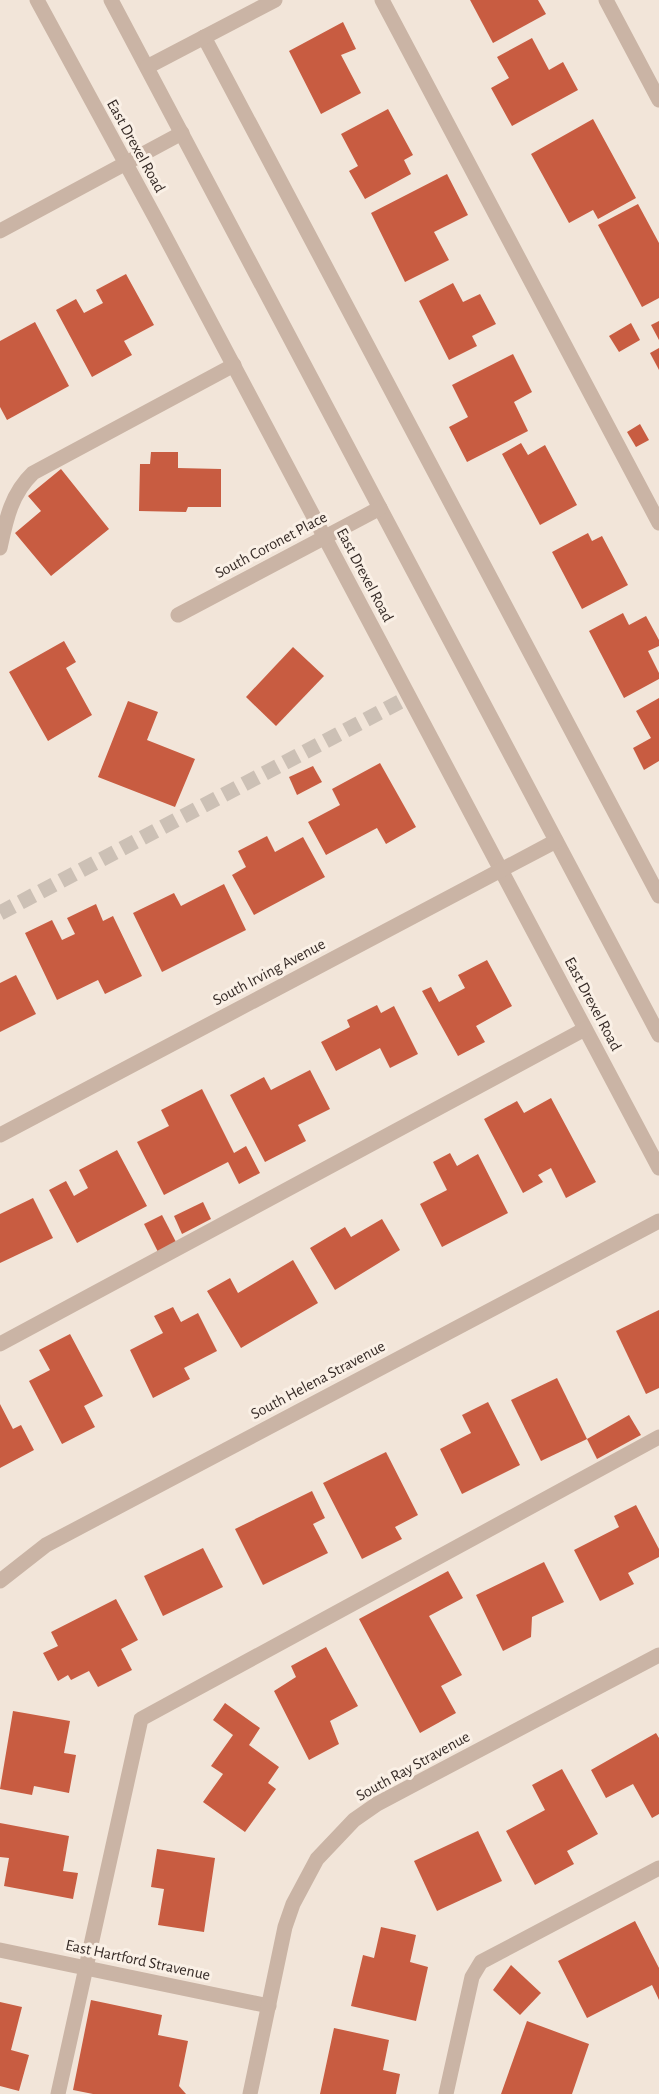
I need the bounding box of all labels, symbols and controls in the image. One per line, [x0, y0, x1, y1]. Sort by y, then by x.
street label: East Drexel Road [104, 97, 168, 195]
street label: South Coronet Place [212, 509, 330, 581]
street label: East Drexel Road [334, 525, 396, 625]
street label: South Irving Avenue [210, 936, 328, 1008]
street label: East Drexel Road [562, 954, 624, 1054]
street label: South Helena Stravenue [248, 1338, 388, 1422]
street label: South Ray Stravenue [354, 1728, 473, 1805]
street label: East Hartford Stravenue [64, 1937, 212, 1983]

